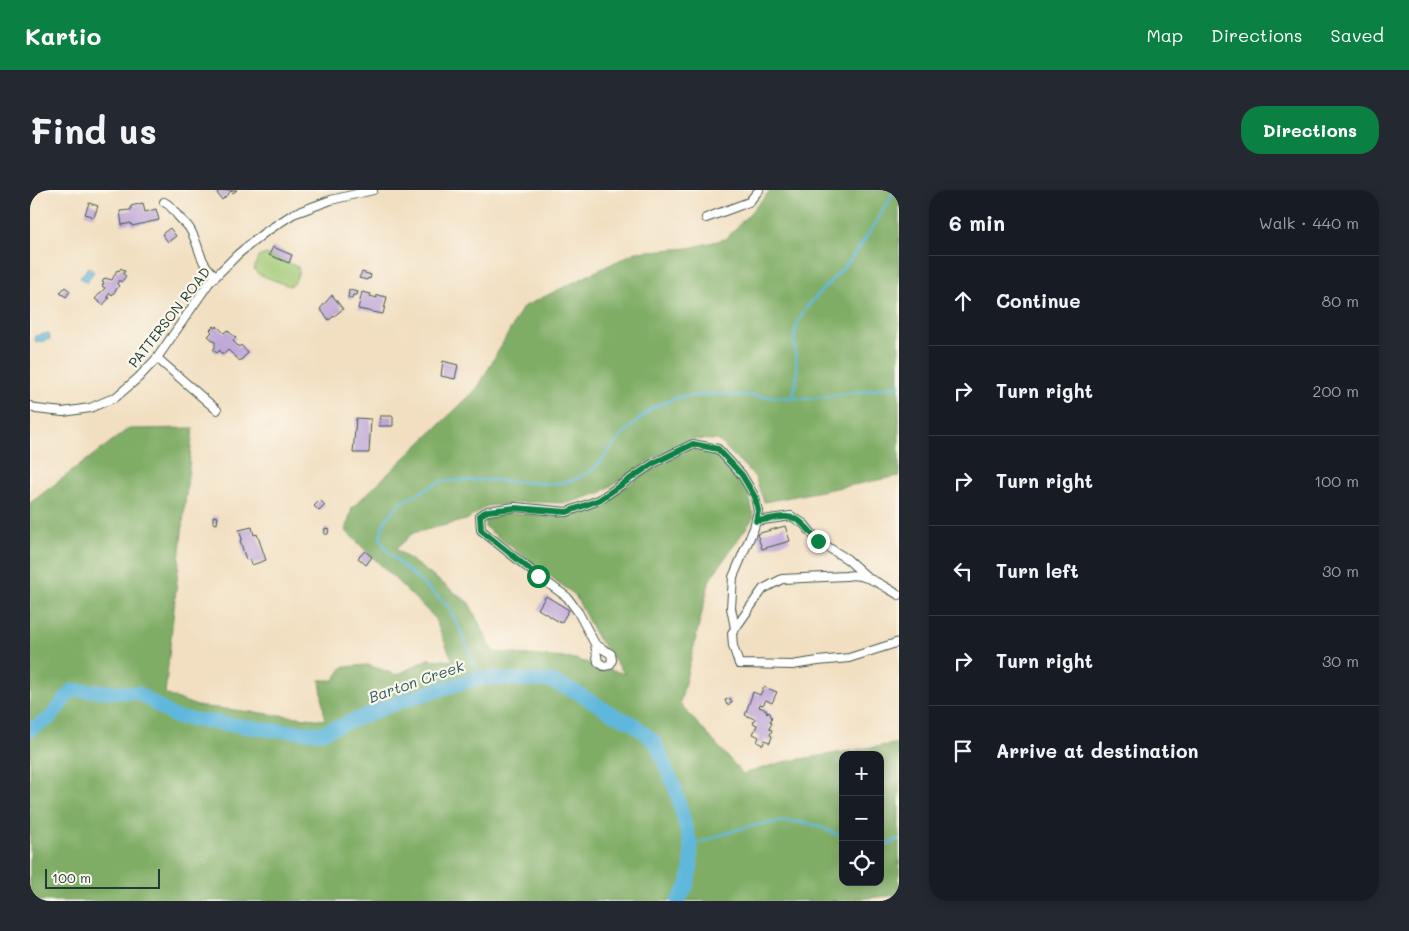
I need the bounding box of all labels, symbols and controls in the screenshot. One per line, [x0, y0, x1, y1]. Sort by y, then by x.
text: Kartio [25, 20, 101, 51]
text: Map [1146, 23, 1183, 47]
text: Directions [1211, 23, 1303, 47]
text: Saved [1331, 23, 1384, 47]
button: Directions [1241, 106, 1379, 154]
text: Find us [30, 107, 157, 153]
text: 6 min [949, 209, 1005, 236]
text: Walk · 440 m [1259, 212, 1359, 233]
street label: PATTERSON ROAD [124, 263, 214, 371]
icon: ahead [949, 287, 977, 315]
text: Continue [996, 288, 1081, 313]
text: 80 m [1322, 290, 1359, 311]
icon: right [949, 377, 977, 405]
text: Turn right [996, 378, 1093, 403]
text: 200 m [1312, 380, 1359, 401]
icon: right [949, 467, 977, 495]
text: Turn right [996, 468, 1093, 493]
text: 100 m [1314, 470, 1359, 491]
route end [807, 530, 830, 553]
icon: left [949, 557, 977, 585]
text: Turn left [996, 558, 1079, 583]
text: 30 m [1322, 560, 1359, 581]
route start [527, 565, 550, 588]
icon: right [949, 647, 977, 675]
text: Turn right [996, 648, 1093, 673]
text: 30 m [1322, 650, 1359, 671]
water label: Barton Creek [366, 655, 467, 707]
icon: arrive [949, 737, 977, 765]
text: Arrive at destination [996, 738, 1199, 763]
map controls [839, 751, 884, 886]
button: + [839, 751, 884, 796]
button: − [839, 796, 884, 841]
button: locate [839, 841, 884, 886]
scale bar [45, 866, 160, 889]
text: 100 m [52, 868, 91, 887]

